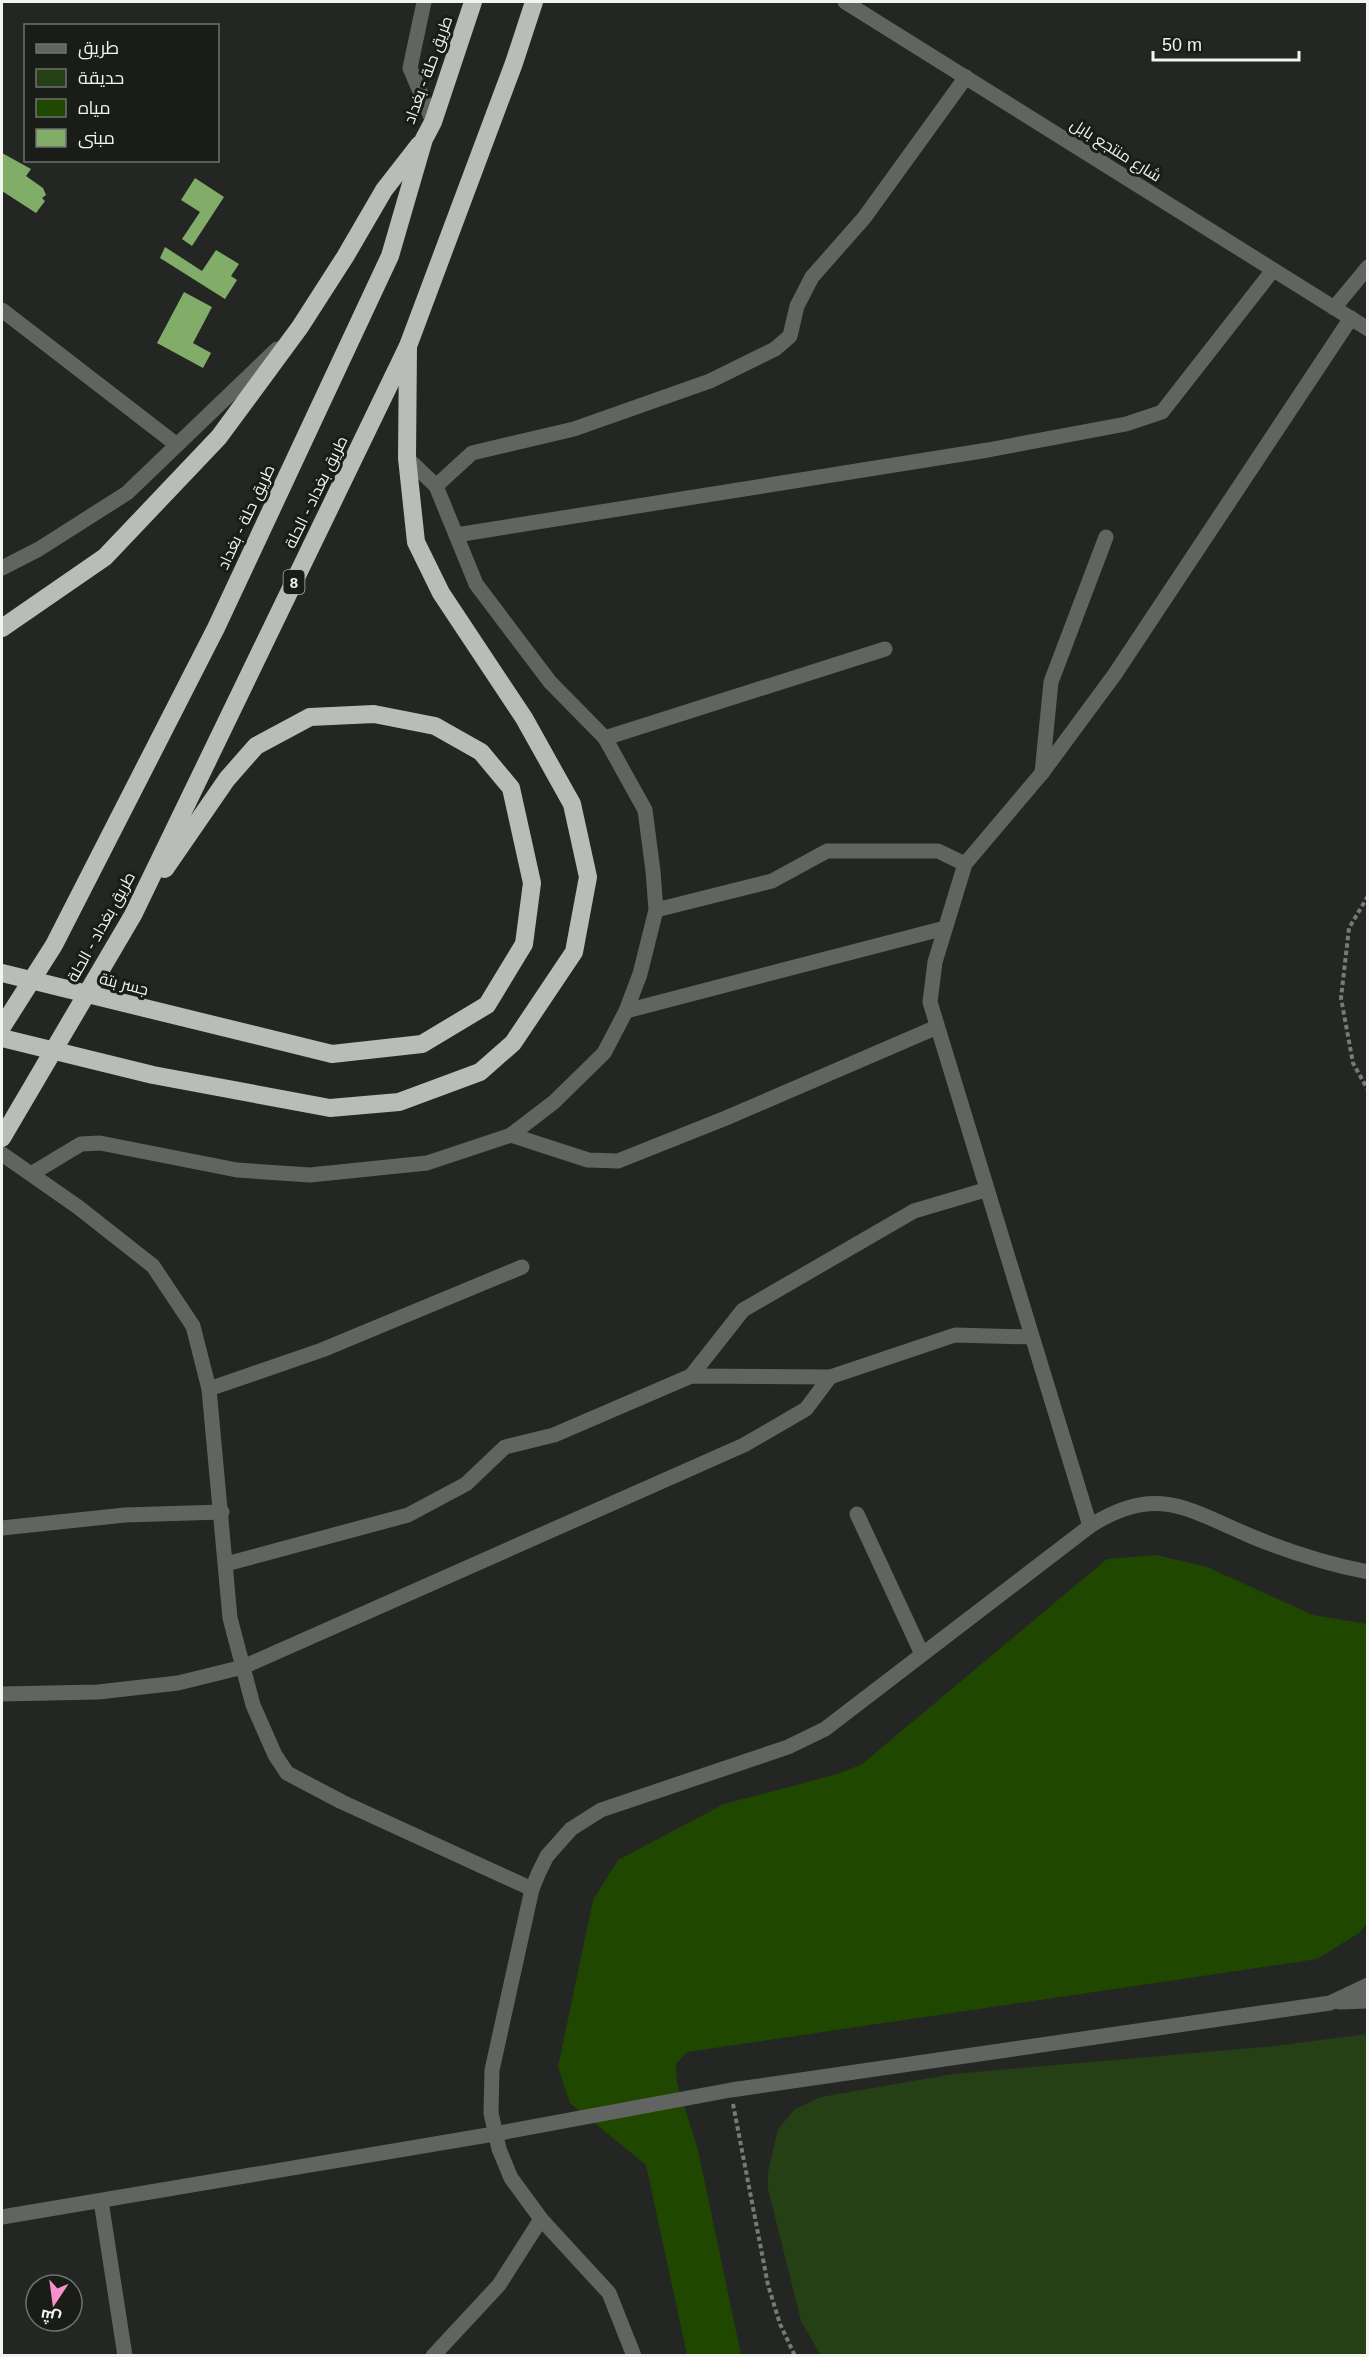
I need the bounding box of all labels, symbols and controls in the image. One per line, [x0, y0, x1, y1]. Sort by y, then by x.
street label: طريق حلة - بغداد [401, 14, 457, 127]
legend [24, 24, 219, 162]
scale bar [1153, 24, 1298, 62]
text: 50 m [1162, 35, 1202, 55]
text: طريق [78, 38, 119, 60]
text: حديقة [78, 68, 124, 88]
text: مياه [78, 98, 111, 118]
street label: شارع منتجع بابل [1066, 115, 1165, 187]
text: مبنى [78, 128, 115, 149]
street label: طريق بغداد - الحلة [281, 433, 352, 552]
street label: طريق حلة - بغداد [214, 462, 279, 573]
road number: 8 [284, 570, 304, 594]
street label: طريق بغداد - الحلة [64, 869, 140, 986]
street label: جسر بتة [98, 970, 150, 999]
north arrow [24, 2273, 84, 2333]
text: ش [39, 2306, 63, 2328]

